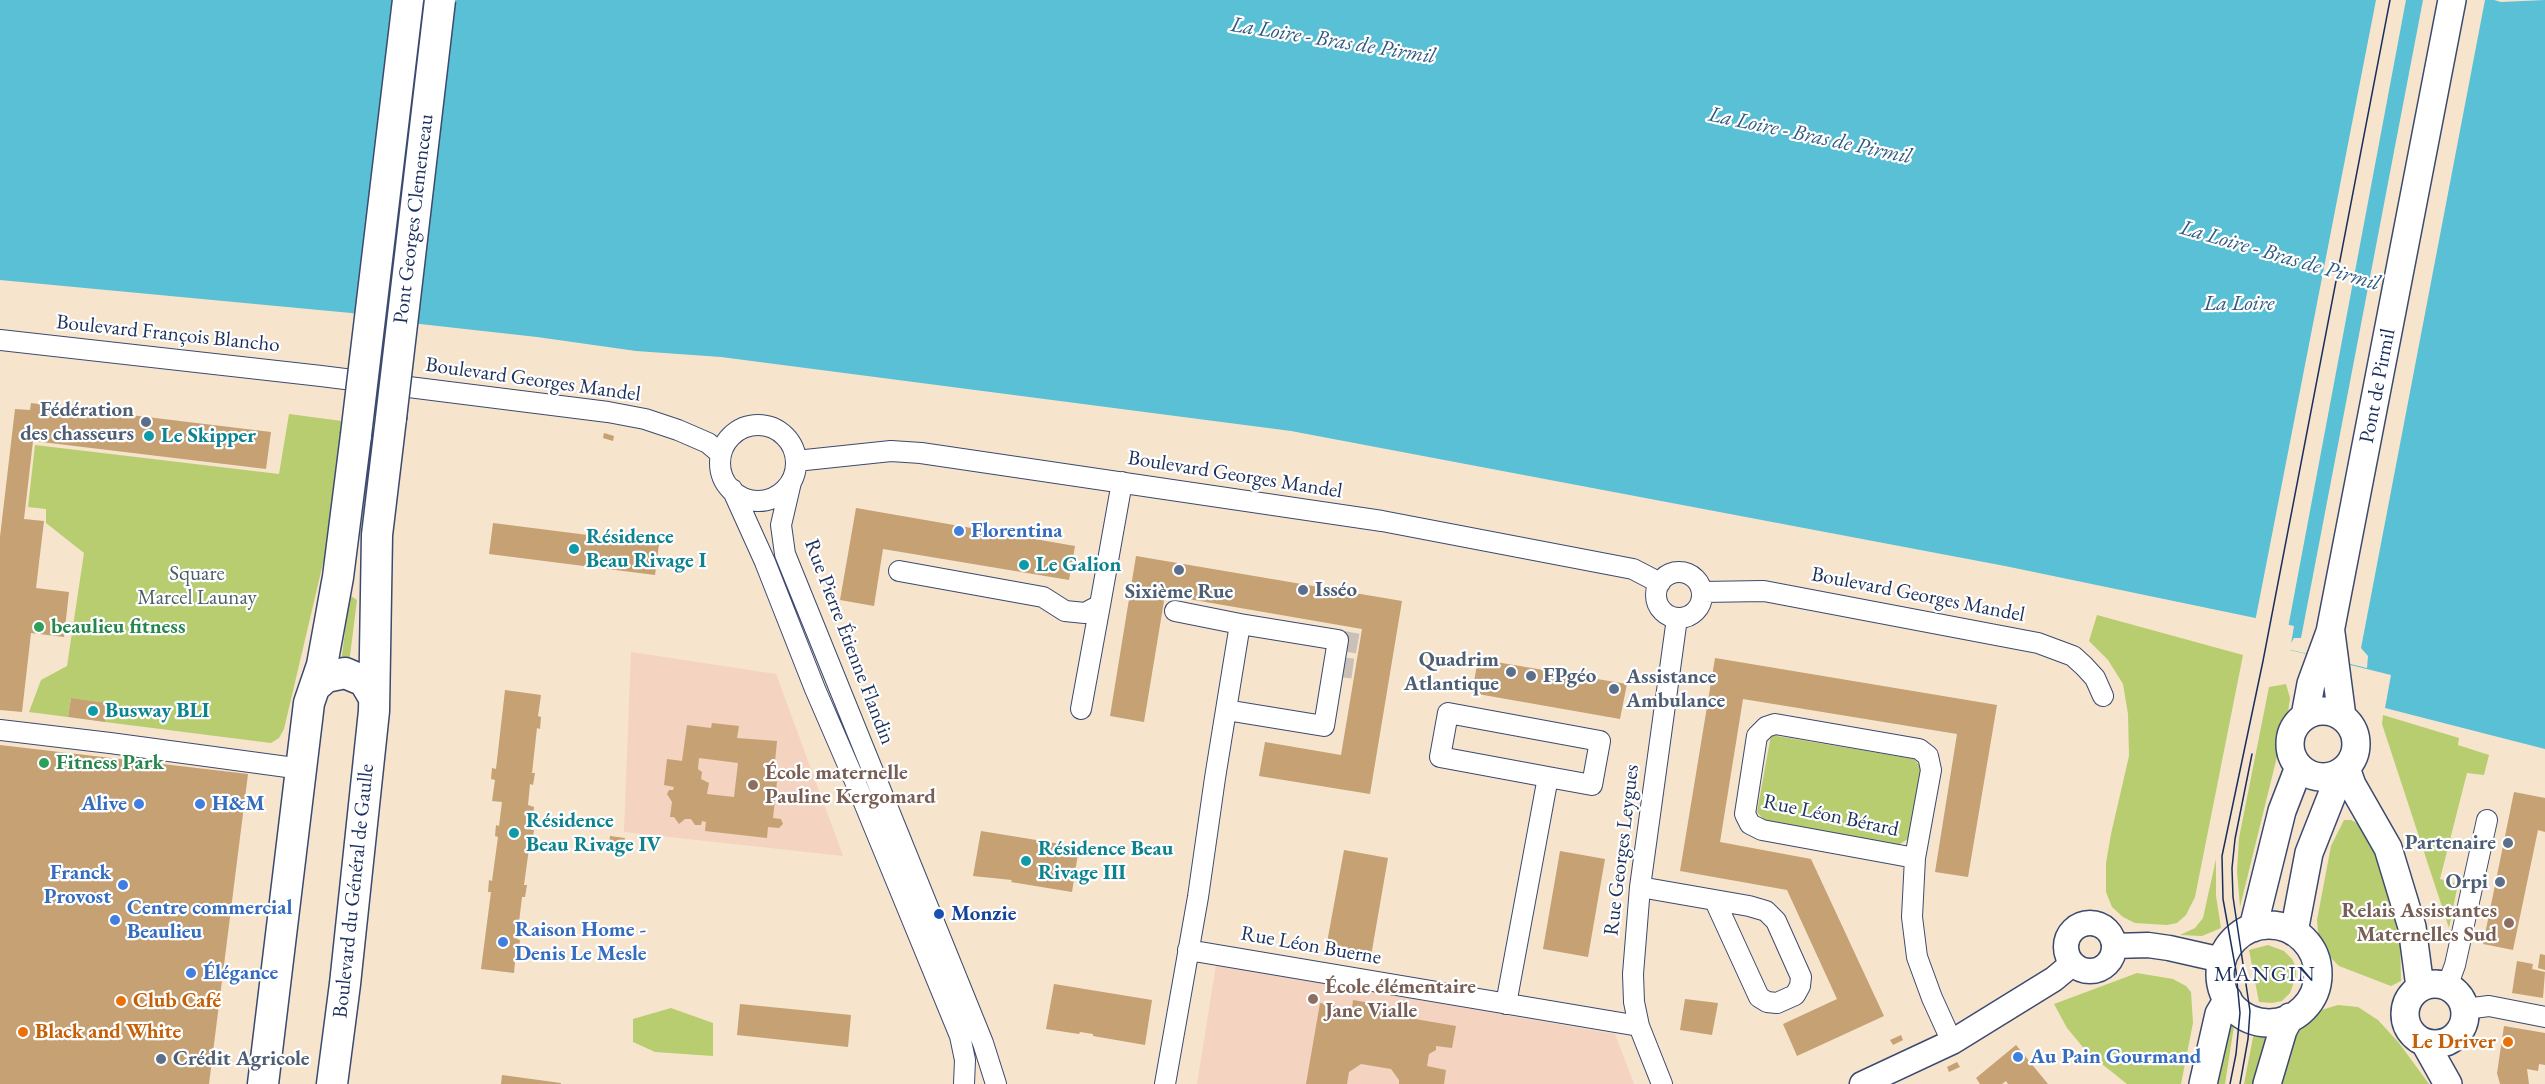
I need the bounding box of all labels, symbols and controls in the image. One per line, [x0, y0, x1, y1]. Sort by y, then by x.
water label: La Loire - Bras de Pirmil [1229, 12, 1437, 70]
water label: La Loire - Bras de Pirmil [1706, 102, 1914, 170]
street label: Pont Georges Clemenceau [389, 113, 439, 325]
water label: La Loire - Bras de Pirmil [2177, 215, 2383, 297]
water label: La Loire [2203, 291, 2275, 317]
street label: Boulevard François Blancho [55, 310, 281, 358]
street label: Pont de Pirmil [2355, 327, 2401, 445]
street label: Boulevard Georges Mandel [424, 352, 642, 408]
place label: Fédération des chasseurs [20, 397, 134, 447]
marker: Fédération des chasseurs [139, 415, 153, 429]
place label: Le Skipper [161, 423, 256, 449]
marker: Le Skipper [142, 429, 156, 443]
street label: Boulevard Georges Mandel [1126, 446, 1344, 504]
place label: Florentina [971, 518, 1063, 544]
place label: Résidence Beau Rivage I [586, 524, 706, 574]
marker: Florentina [952, 524, 966, 538]
street label: Rue Pierre Étienne Flandin [798, 536, 900, 748]
marker: Résidence Beau Rivage I [567, 542, 581, 556]
place label: Le Galion [1036, 552, 1121, 578]
marker: Le Galion [1017, 558, 1031, 572]
park label: Square Marcel Launay [137, 561, 257, 611]
street label: Boulevard Georges Mandel [1809, 562, 2027, 628]
marker: Sixième Rue [1172, 563, 1186, 577]
place label: Isséo [1315, 577, 1357, 603]
place label: Sixième Rue [1125, 579, 1233, 605]
marker: Isséo [1296, 583, 1310, 597]
place label: beaulieu fitness [51, 614, 185, 640]
marker: beaulieu fitness [32, 620, 46, 634]
place label: Quadrim Atlantique [1404, 647, 1499, 697]
place label: FPgéo [1543, 663, 1596, 689]
place label: Assistance Ambulance [1626, 664, 1725, 714]
marker: Quadrim Atlantique [1504, 665, 1518, 679]
marker: FPgéo [1524, 669, 1538, 683]
marker: Assistance Ambulance [1607, 682, 1621, 696]
place label: Busway BLI [105, 698, 209, 724]
marker: Busway BLI [86, 704, 100, 718]
place label: Fitness Park [56, 750, 164, 776]
marker: Fitness Park [37, 756, 51, 770]
place label: École maternelle Pauline Kergomard [765, 760, 936, 810]
street label: Boulevard du Général de Gaulle [328, 763, 380, 1019]
street label: Rue Georges Leygues [1599, 763, 1645, 937]
marker: École maternelle Pauline Kergomard [746, 778, 760, 792]
street label: Rue Léon Bérard [1761, 789, 1901, 843]
place label: Alive [81, 791, 127, 817]
place label: H&M [212, 791, 265, 817]
marker: Alive [132, 797, 146, 811]
marker: H&M [193, 797, 207, 811]
place label: Résidence Beau Rivage IV [526, 808, 661, 858]
marker: Résidence Beau Rivage IV [507, 826, 521, 840]
place label: Partenaire [2405, 830, 2496, 856]
place label: Résidence Beau Rivage III [1038, 836, 1173, 886]
marker: Partenaire [2501, 836, 2515, 850]
marker: Résidence Beau Rivage III [1019, 854, 1033, 868]
place label: Franck Provost [44, 860, 111, 910]
place label: Orpi [2446, 869, 2488, 895]
marker: Orpi [2493, 875, 2507, 889]
marker: Franck Provost [116, 878, 130, 892]
place label: Centre commercial Beaulieu [127, 895, 292, 945]
place label: Relais Assistantes Maternelles Sud [2342, 898, 2497, 948]
place label: Monzie [951, 901, 1016, 927]
marker: Monzie [932, 907, 946, 921]
marker: Centre commercial Beaulieu [108, 913, 122, 927]
marker: Relais Assistantes Maternelles Sud [2502, 916, 2516, 930]
place label: Raison Home - Denis Le Mesle [515, 917, 646, 967]
street label: Rue Léon Buerne [1239, 921, 1383, 971]
marker: Raison Home - Denis Le Mesle [496, 935, 510, 949]
place label: Élégance [203, 960, 278, 986]
district label: MANGIN [2214, 962, 2316, 988]
marker: Élégance [184, 966, 198, 980]
place label: École élémentaire Jane Vialle [1325, 974, 1476, 1024]
place label: Club Café [133, 988, 221, 1014]
marker: École élémentaire Jane Vialle [1306, 992, 1320, 1006]
marker: Club Café [114, 994, 128, 1008]
place label: Black and White [35, 1019, 181, 1045]
marker: Black and White [16, 1025, 30, 1039]
place label: Le Driver [2411, 1029, 2496, 1055]
marker: Le Driver [2501, 1035, 2515, 1049]
place label: Au Pain Gourmand [2030, 1044, 2201, 1070]
place label: Crédit Agricole [173, 1046, 309, 1072]
marker: Au Pain Gourmand [2011, 1050, 2025, 1064]
marker: Crédit Agricole [154, 1052, 168, 1066]

